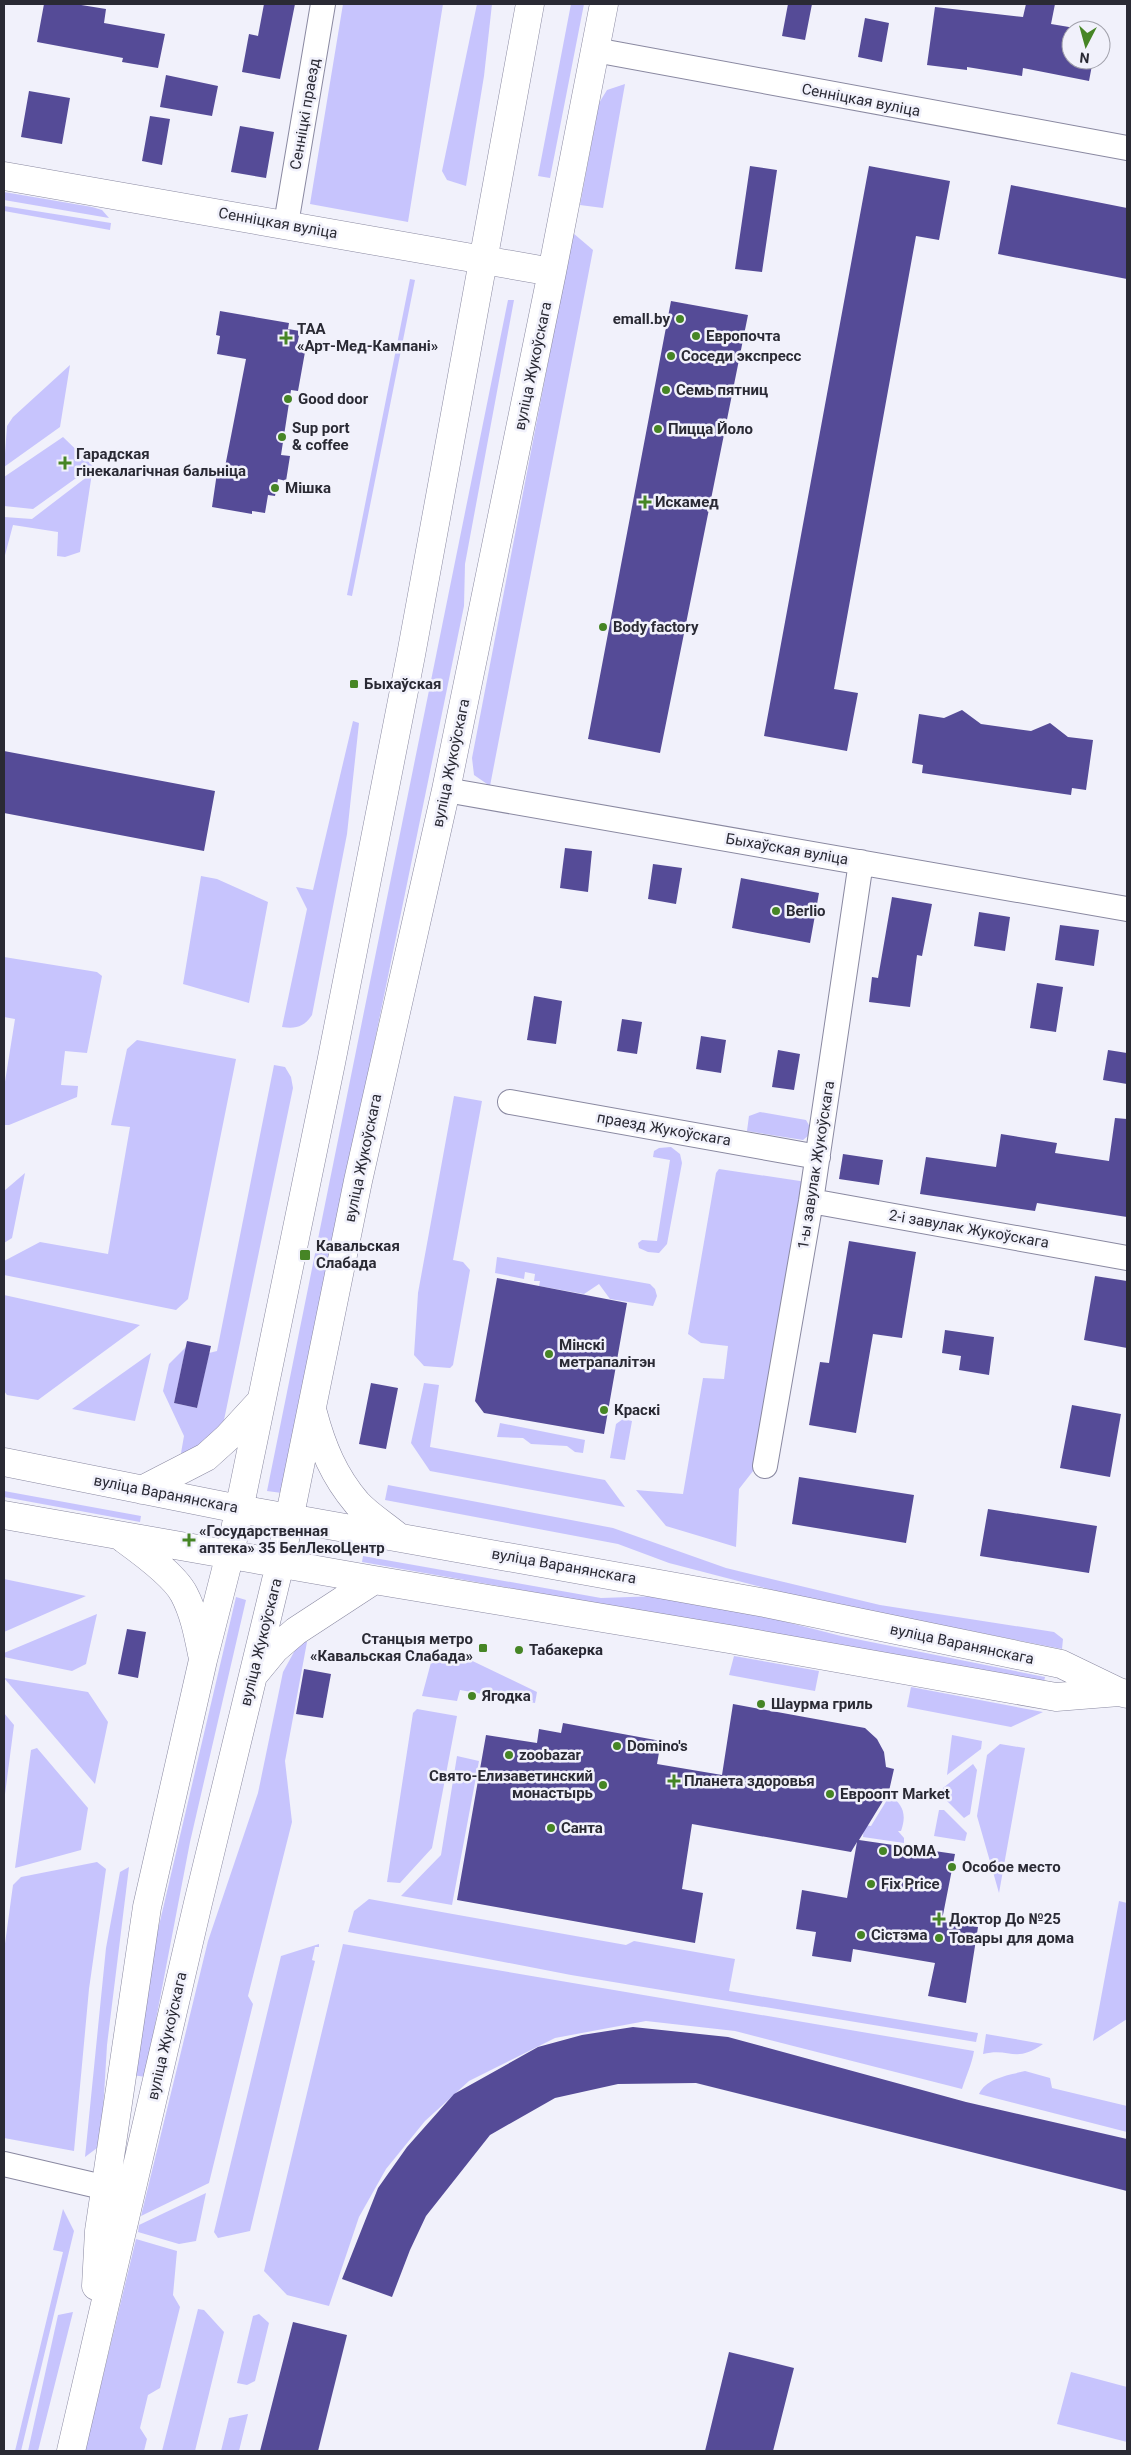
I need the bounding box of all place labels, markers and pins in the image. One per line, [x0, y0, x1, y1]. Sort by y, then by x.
place label: emall.by [613, 310, 670, 328]
marker: emall.by [674, 313, 686, 325]
place label: ТАА «Арт-Мед-Кампані» [297, 320, 438, 355]
place label: Европочта [706, 327, 781, 345]
marker: Европочта [690, 330, 702, 342]
marker: ТАА «Арт-Мед-Кампані» [279, 331, 293, 345]
place label: Соседи экспресс [681, 347, 802, 365]
marker: Соседи экспресс [665, 350, 677, 362]
place label: Семь пятниц [676, 381, 768, 399]
marker: Семь пятниц [660, 384, 672, 396]
place label: Good door [298, 390, 369, 408]
marker: Good door [282, 393, 294, 405]
place label: Sup port & coffee [292, 419, 350, 454]
place label: Пицца Йоло [668, 420, 753, 438]
marker: Пицца Йоло [652, 423, 664, 435]
marker: Sup port & coffee [276, 431, 288, 443]
place label: Гарадская гінекалагічная бальніца [76, 445, 246, 480]
marker: Гарадская гінекалагічная бальніца [58, 456, 72, 470]
place label: Мішка [285, 479, 331, 497]
marker: Мішка [269, 482, 281, 494]
place label: Искамед [655, 493, 719, 511]
marker: Искамед [639, 496, 651, 508]
place label: Body factory [613, 618, 699, 636]
marker: Body factory [597, 621, 609, 633]
place label: Быхаўская [364, 675, 442, 693]
marker: Быхаўская [348, 678, 360, 690]
place label: Berlio [786, 902, 826, 920]
marker: Berlio [770, 905, 782, 917]
place label: Кавальская Слабада [316, 1237, 400, 1272]
marker: Кавальская Слабада [298, 1248, 312, 1262]
place label: Мінскі метрапалітэн [559, 1336, 655, 1371]
marker: Мінскі метрапалітэн [543, 1348, 555, 1360]
place label: Краскі [614, 1401, 660, 1419]
marker: Краскі [598, 1404, 610, 1416]
place label: «Государственная аптека» 35 БелЛекоЦентр [199, 1522, 385, 1557]
marker: «Государственная аптека» 35 БелЛекоЦентр [183, 1534, 195, 1546]
place label: Станцыя метро «Кавальская Слабада» [310, 1630, 473, 1665]
place label: Табакерка [529, 1641, 603, 1659]
marker: Станцыя метро «Кавальская Слабада» [477, 1642, 489, 1654]
marker: Табакерка [513, 1644, 525, 1656]
place label: Ягодка [481, 1687, 531, 1705]
marker: Ягодка [466, 1690, 478, 1702]
place label: Шаурма гриль [771, 1695, 873, 1713]
marker: Шаурма гриль [755, 1698, 767, 1710]
place label: Domino's [627, 1737, 688, 1755]
marker: Domino's [611, 1740, 623, 1752]
place label: zoobazar [519, 1746, 582, 1764]
marker: zoobazar [503, 1749, 515, 1761]
place label: Свято-Елизаветинский монастырь [429, 1767, 593, 1802]
place label: Планета здоровья [684, 1772, 815, 1790]
marker: Планета здоровья [668, 1775, 680, 1787]
marker: Свято-Елизаветинский монастырь [597, 1779, 609, 1791]
place label: Евроопт Market [840, 1785, 950, 1803]
marker: Евроопт Market [824, 1788, 836, 1800]
place label: Санта [561, 1819, 603, 1837]
marker: Санта [545, 1822, 557, 1834]
place label: DOMA [893, 1842, 937, 1860]
marker: DOMA [877, 1845, 889, 1857]
place label: Особое место [962, 1858, 1061, 1876]
marker: Особое место [946, 1861, 958, 1873]
place label: Fix Price [881, 1875, 940, 1893]
marker: Fix Price [865, 1878, 877, 1890]
place label: Доктор До №25 [949, 1910, 1061, 1928]
marker: Доктор До №25 [933, 1913, 945, 1925]
place label: Сістэма [871, 1926, 927, 1944]
marker: Сістэма [855, 1929, 867, 1941]
place label: Товары для дома [949, 1929, 1074, 1947]
marker: Товары для дома [933, 1932, 945, 1944]

